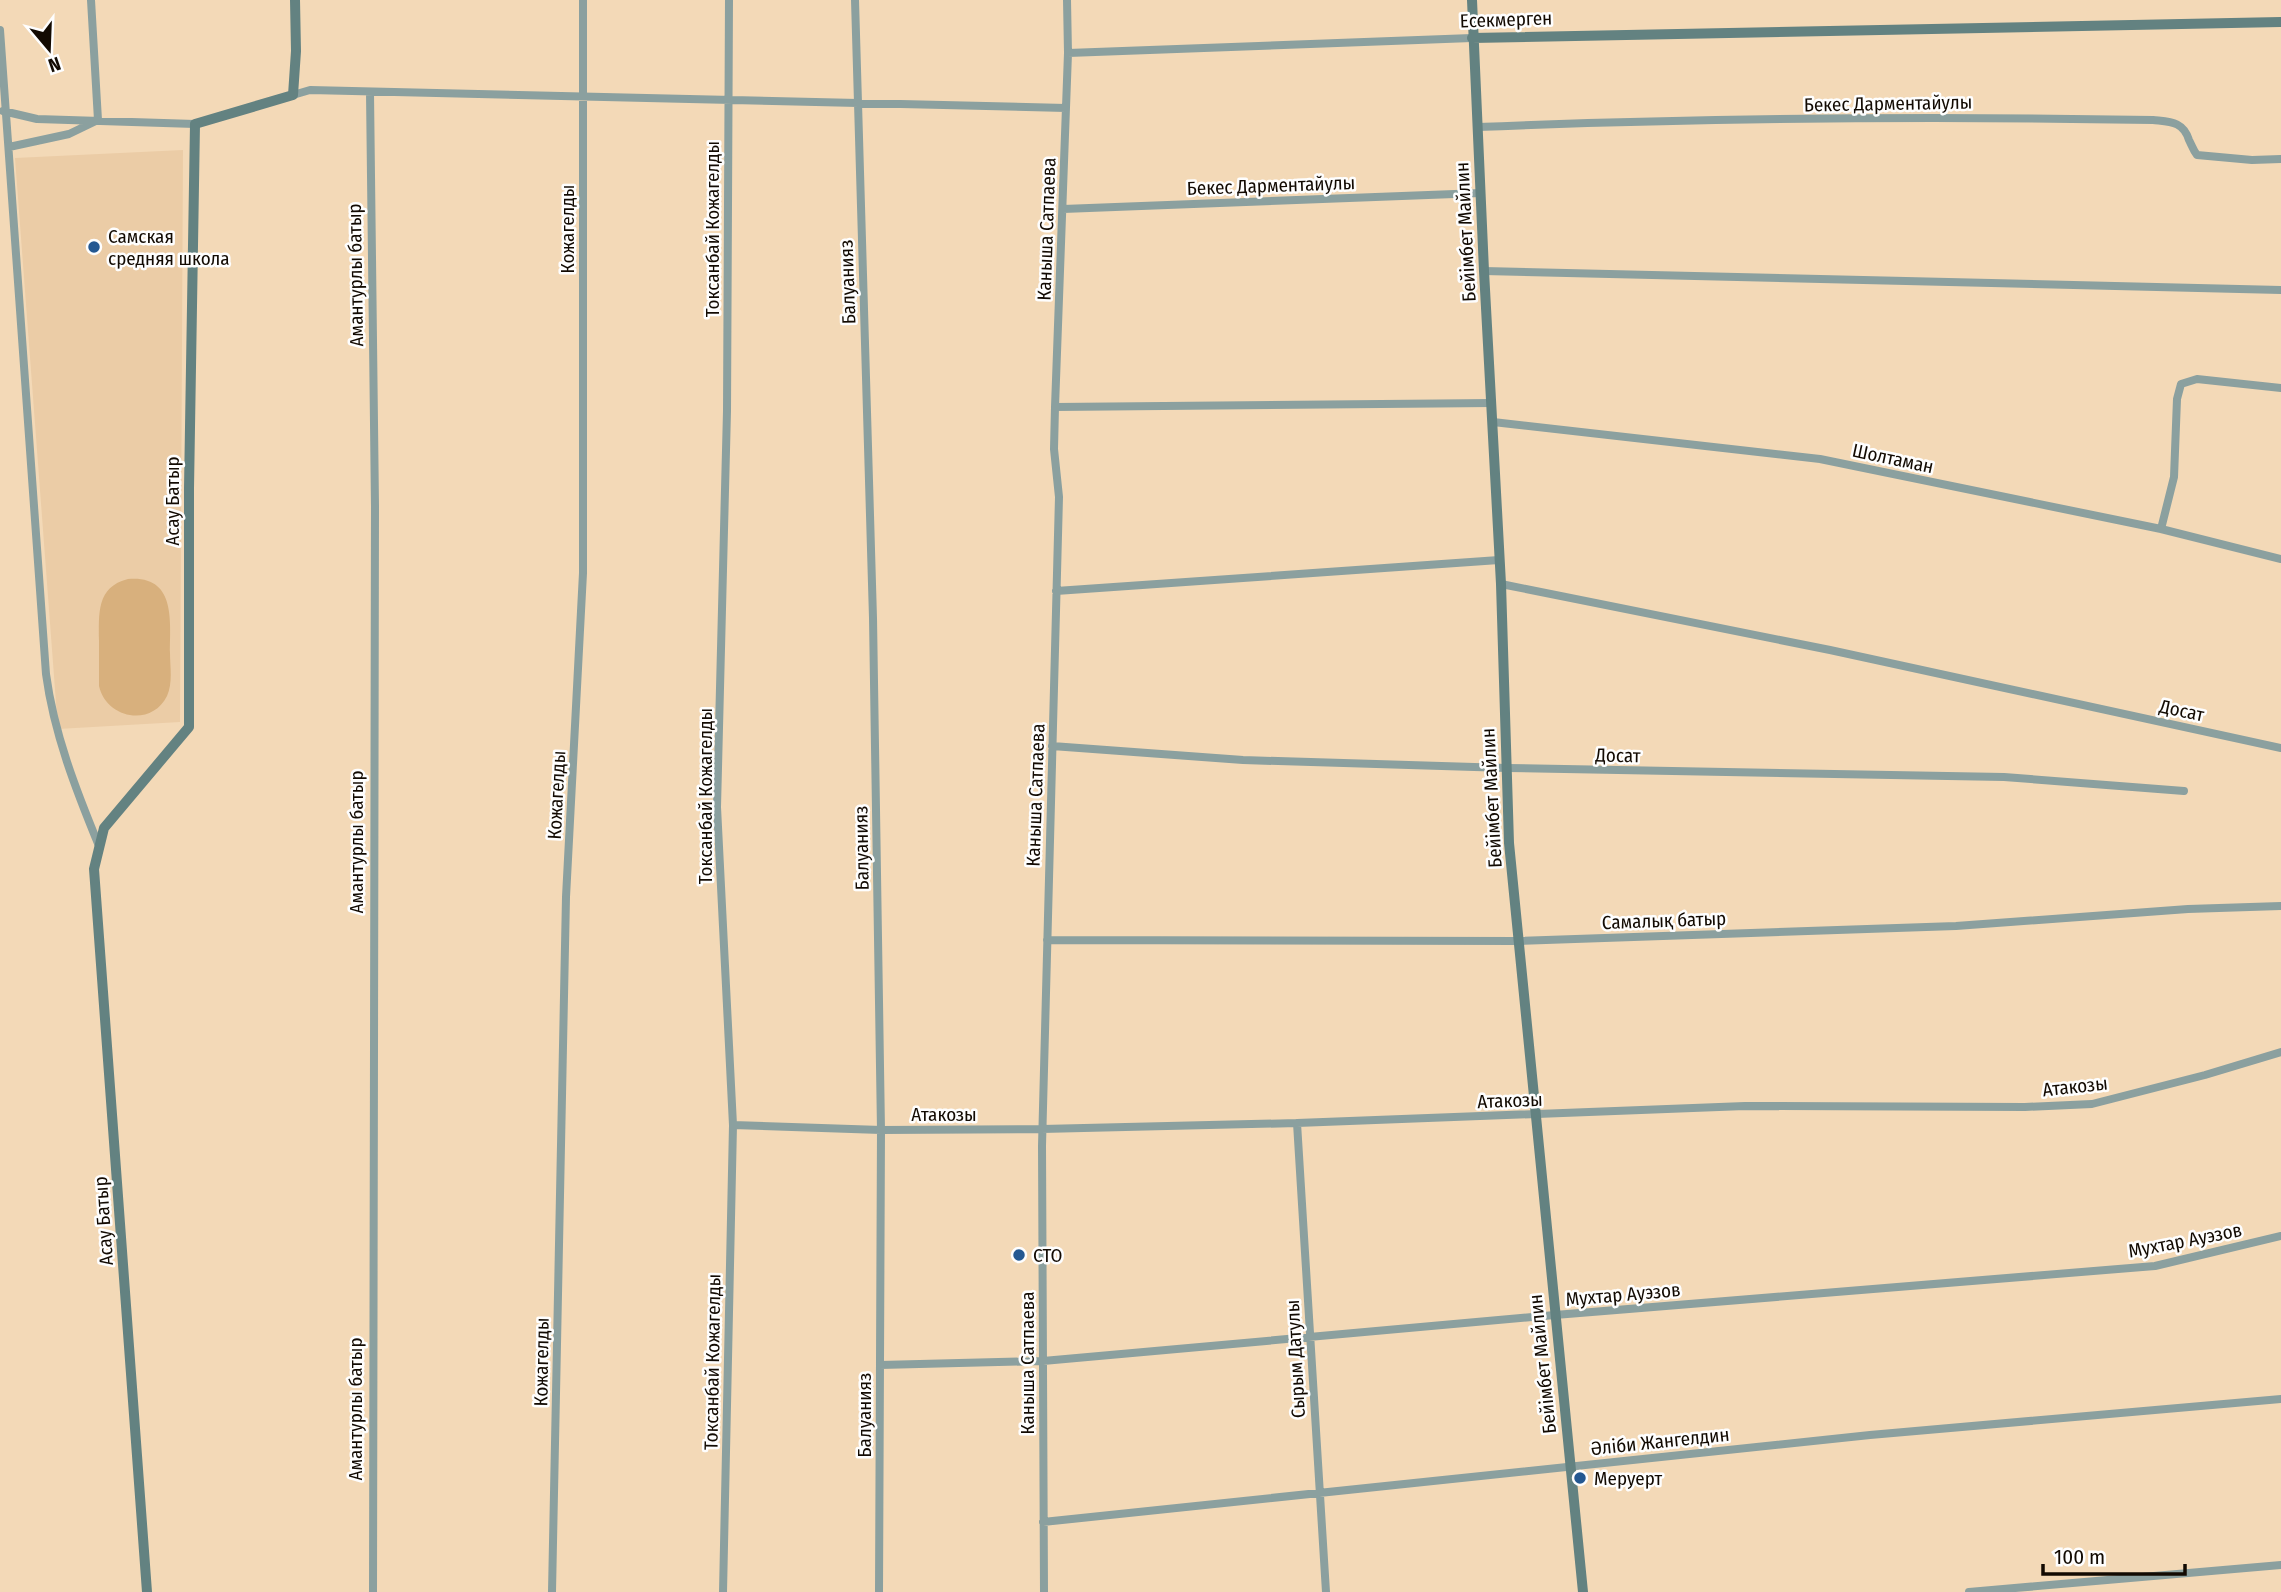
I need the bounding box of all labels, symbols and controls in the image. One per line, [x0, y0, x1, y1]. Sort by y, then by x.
street label: Eсекмерген [1459, 6, 1553, 33]
north arrow [14, 14, 84, 84]
text: N [45, 52, 64, 77]
street label: Бекес Дарментайулы [1804, 91, 1972, 116]
street label: Токсанбай Кожагелды [701, 141, 724, 317]
street label: Каныша Сатпаева [1033, 157, 1060, 301]
street label: Бейімбет Майлин [1450, 161, 1481, 302]
street label: Бекес Дарментайулы [1186, 171, 1356, 200]
street label: Кожагелды [556, 185, 579, 273]
street label: Амантурлы батыр [343, 203, 368, 347]
place label: Самская средняя школа [108, 225, 230, 270]
marker: Самская средняя школа [86, 239, 102, 255]
street label: Балуанияз [835, 239, 860, 325]
street label: Шолтаман [1850, 439, 1936, 478]
street label: Асау Батыр [161, 456, 184, 546]
street label: Досат [2156, 694, 2207, 726]
street label: Токсанбай Кожагелды [694, 708, 717, 884]
street label: Каныша Сатпаева [1022, 723, 1049, 867]
street label: Бейімбет Майлин [1476, 727, 1507, 868]
street label: Досат [1594, 744, 1641, 767]
street label: Кожагелды [543, 750, 570, 840]
street label: Амантурлы батыр [345, 770, 368, 914]
street label: Балуанияз [849, 805, 874, 891]
street label: Самалық батыр [1601, 907, 1727, 934]
street label: Атакозы [2041, 1072, 2109, 1101]
street label: Атакозы [1477, 1088, 1543, 1113]
street label: Атакозы [911, 1103, 977, 1126]
street label: Асау Батыр [89, 1176, 118, 1266]
street label: Мухтар Ауэзов [2126, 1218, 2244, 1263]
place label: CTO [1033, 1244, 1063, 1267]
marker: CTO [1011, 1247, 1027, 1263]
street label: Токсанбай Кожагелды [699, 1274, 726, 1450]
street label: Мухтар Ауэзов [1565, 1278, 1681, 1311]
street label: Каныша Сатпаева [1016, 1292, 1039, 1435]
street label: Бейімбет Майлин [1524, 1293, 1561, 1435]
street label: Сырым Датулы [1281, 1299, 1310, 1419]
street label: Кожагелды [529, 1317, 554, 1407]
street label: Амантурлы батыр [344, 1337, 367, 1481]
street label: Балуанияз [853, 1373, 876, 1457]
street label: Әліби Жангелдин [1590, 1423, 1730, 1460]
place label: Меруерт [1594, 1467, 1662, 1490]
marker: Меруерт [1572, 1470, 1588, 1486]
scale bar [2043, 1532, 2185, 1576]
text: 100 m [2054, 1544, 2105, 1570]

